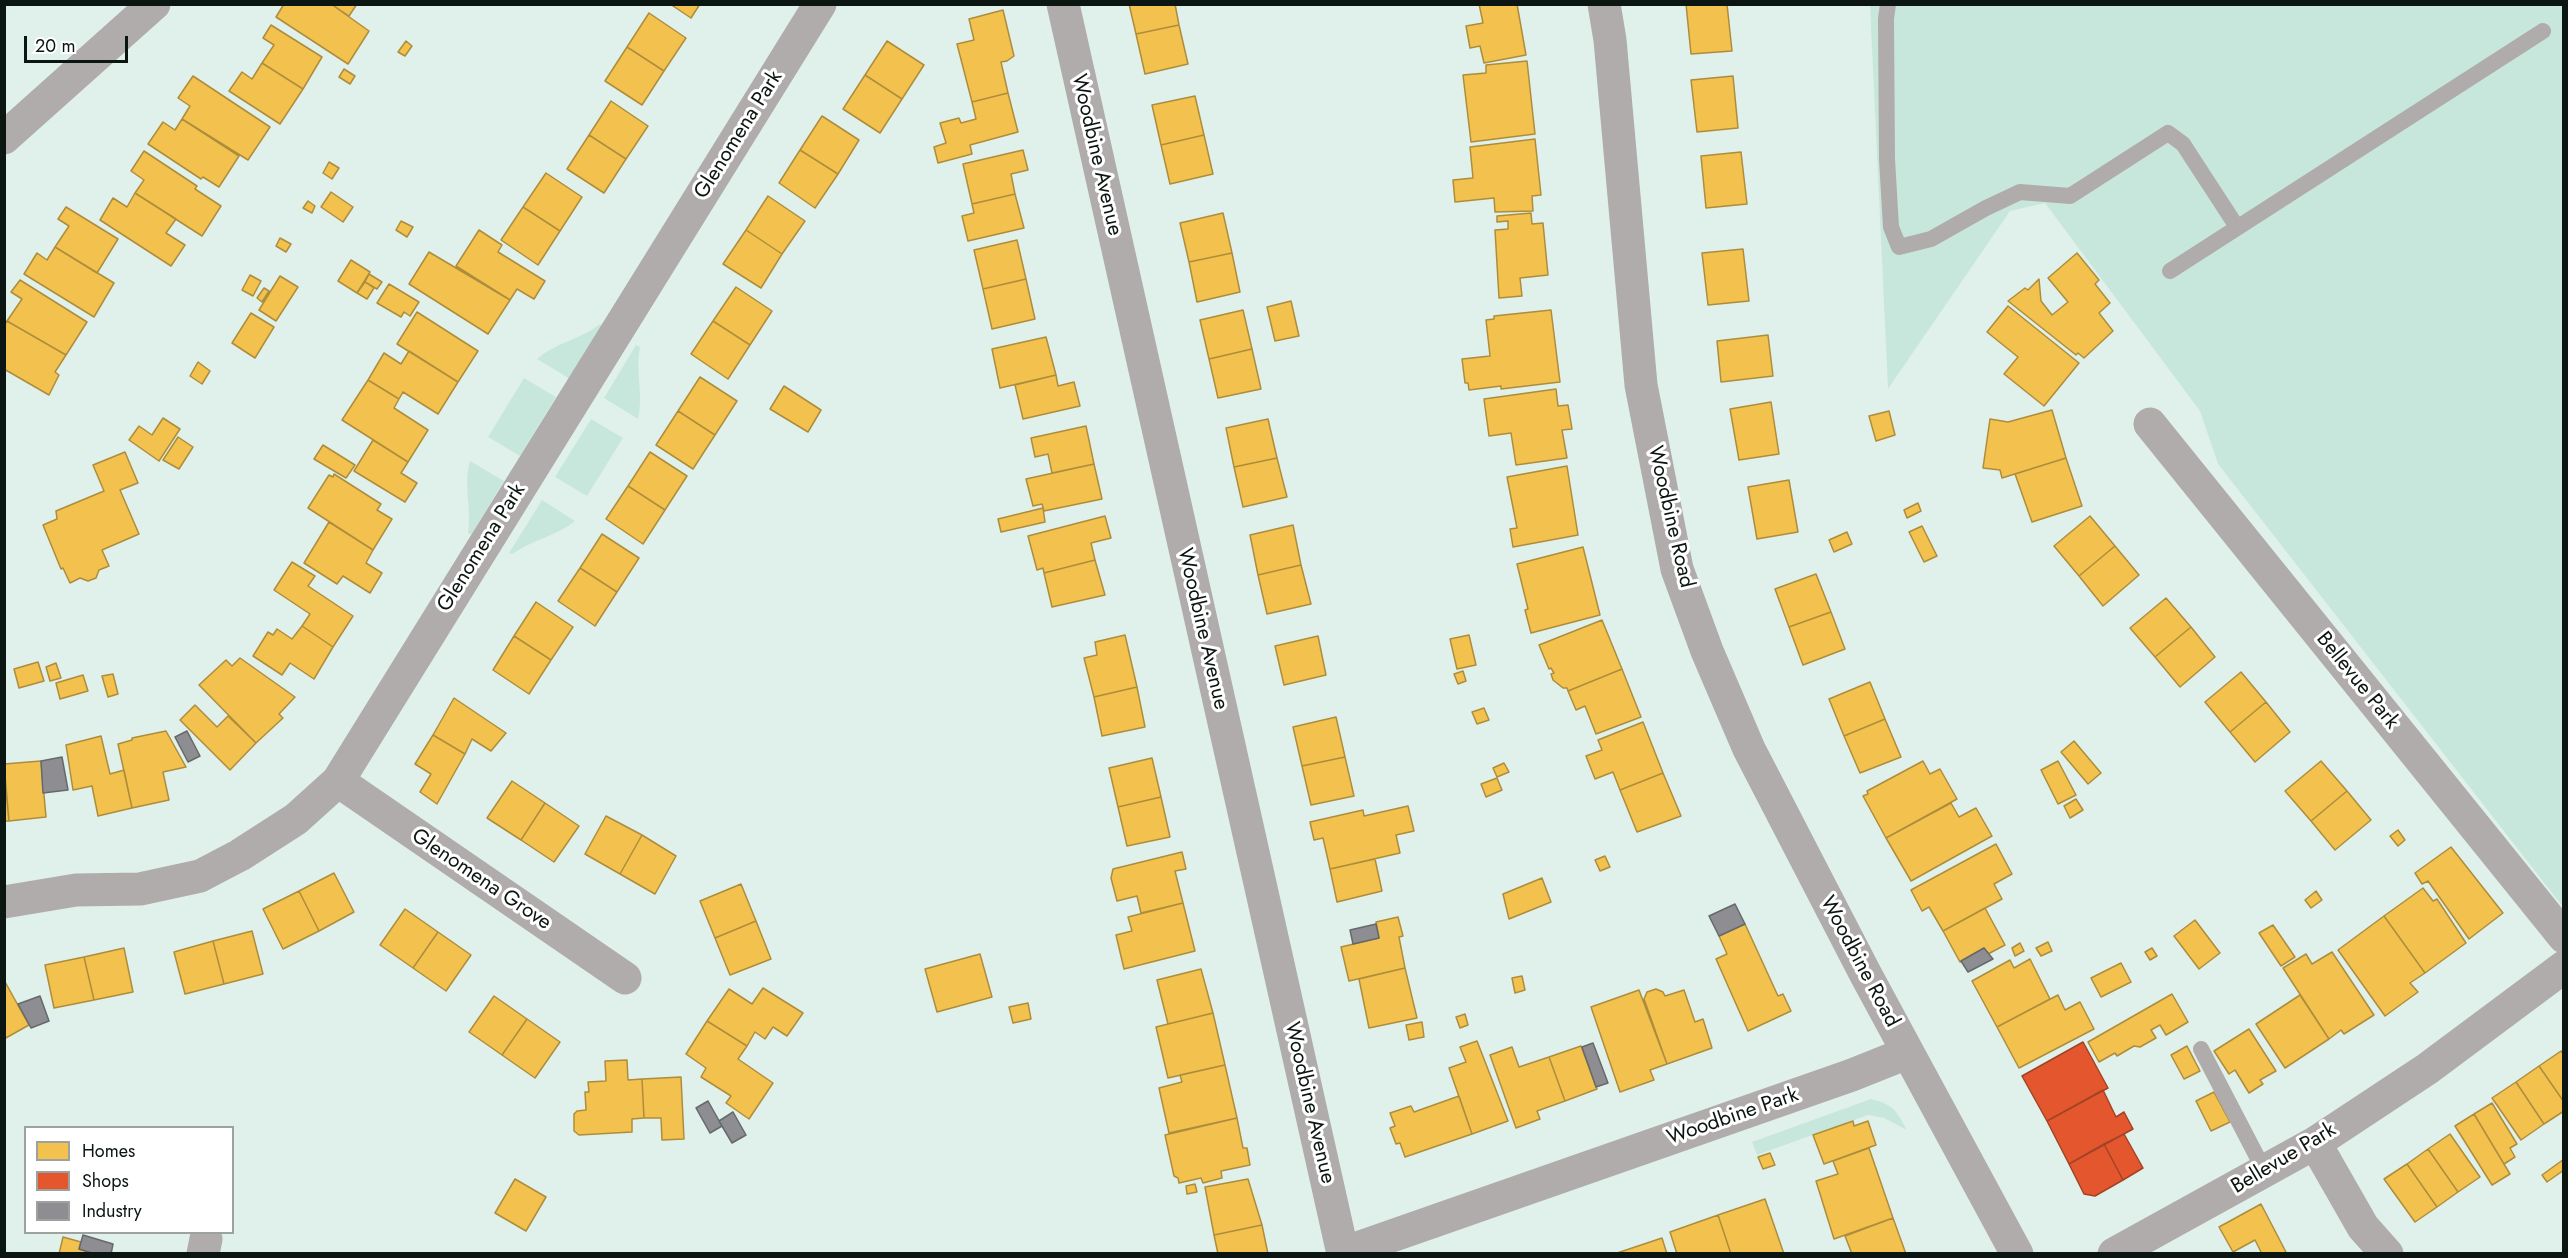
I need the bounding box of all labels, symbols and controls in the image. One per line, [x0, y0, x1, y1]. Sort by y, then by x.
scale bar [27, 24, 130, 62]
text: 20 m [35, 33, 75, 59]
street label: Glenomena Park [690, 66, 788, 204]
street label: Woodbine Avenue [1065, 72, 1127, 238]
street label: Woodbine Road [1641, 444, 1699, 590]
street label: Glenomena Park [433, 479, 531, 617]
street label: Woodbine Avenue [1171, 546, 1233, 712]
street label: Bellevue Park [2310, 627, 2404, 735]
street label: Glenomena Grove [406, 824, 556, 936]
street label: Woodbine Road [1814, 892, 1904, 1032]
street label: Woodbine Avenue [1278, 1020, 1340, 1186]
street label: Woodbine Park [1664, 1083, 1802, 1151]
street label: Bellevue Park [2227, 1118, 2341, 1200]
legend [24, 1126, 234, 1234]
text: Homes [82, 1138, 135, 1164]
text: Shops [82, 1168, 129, 1194]
text: Industry [82, 1198, 142, 1224]

